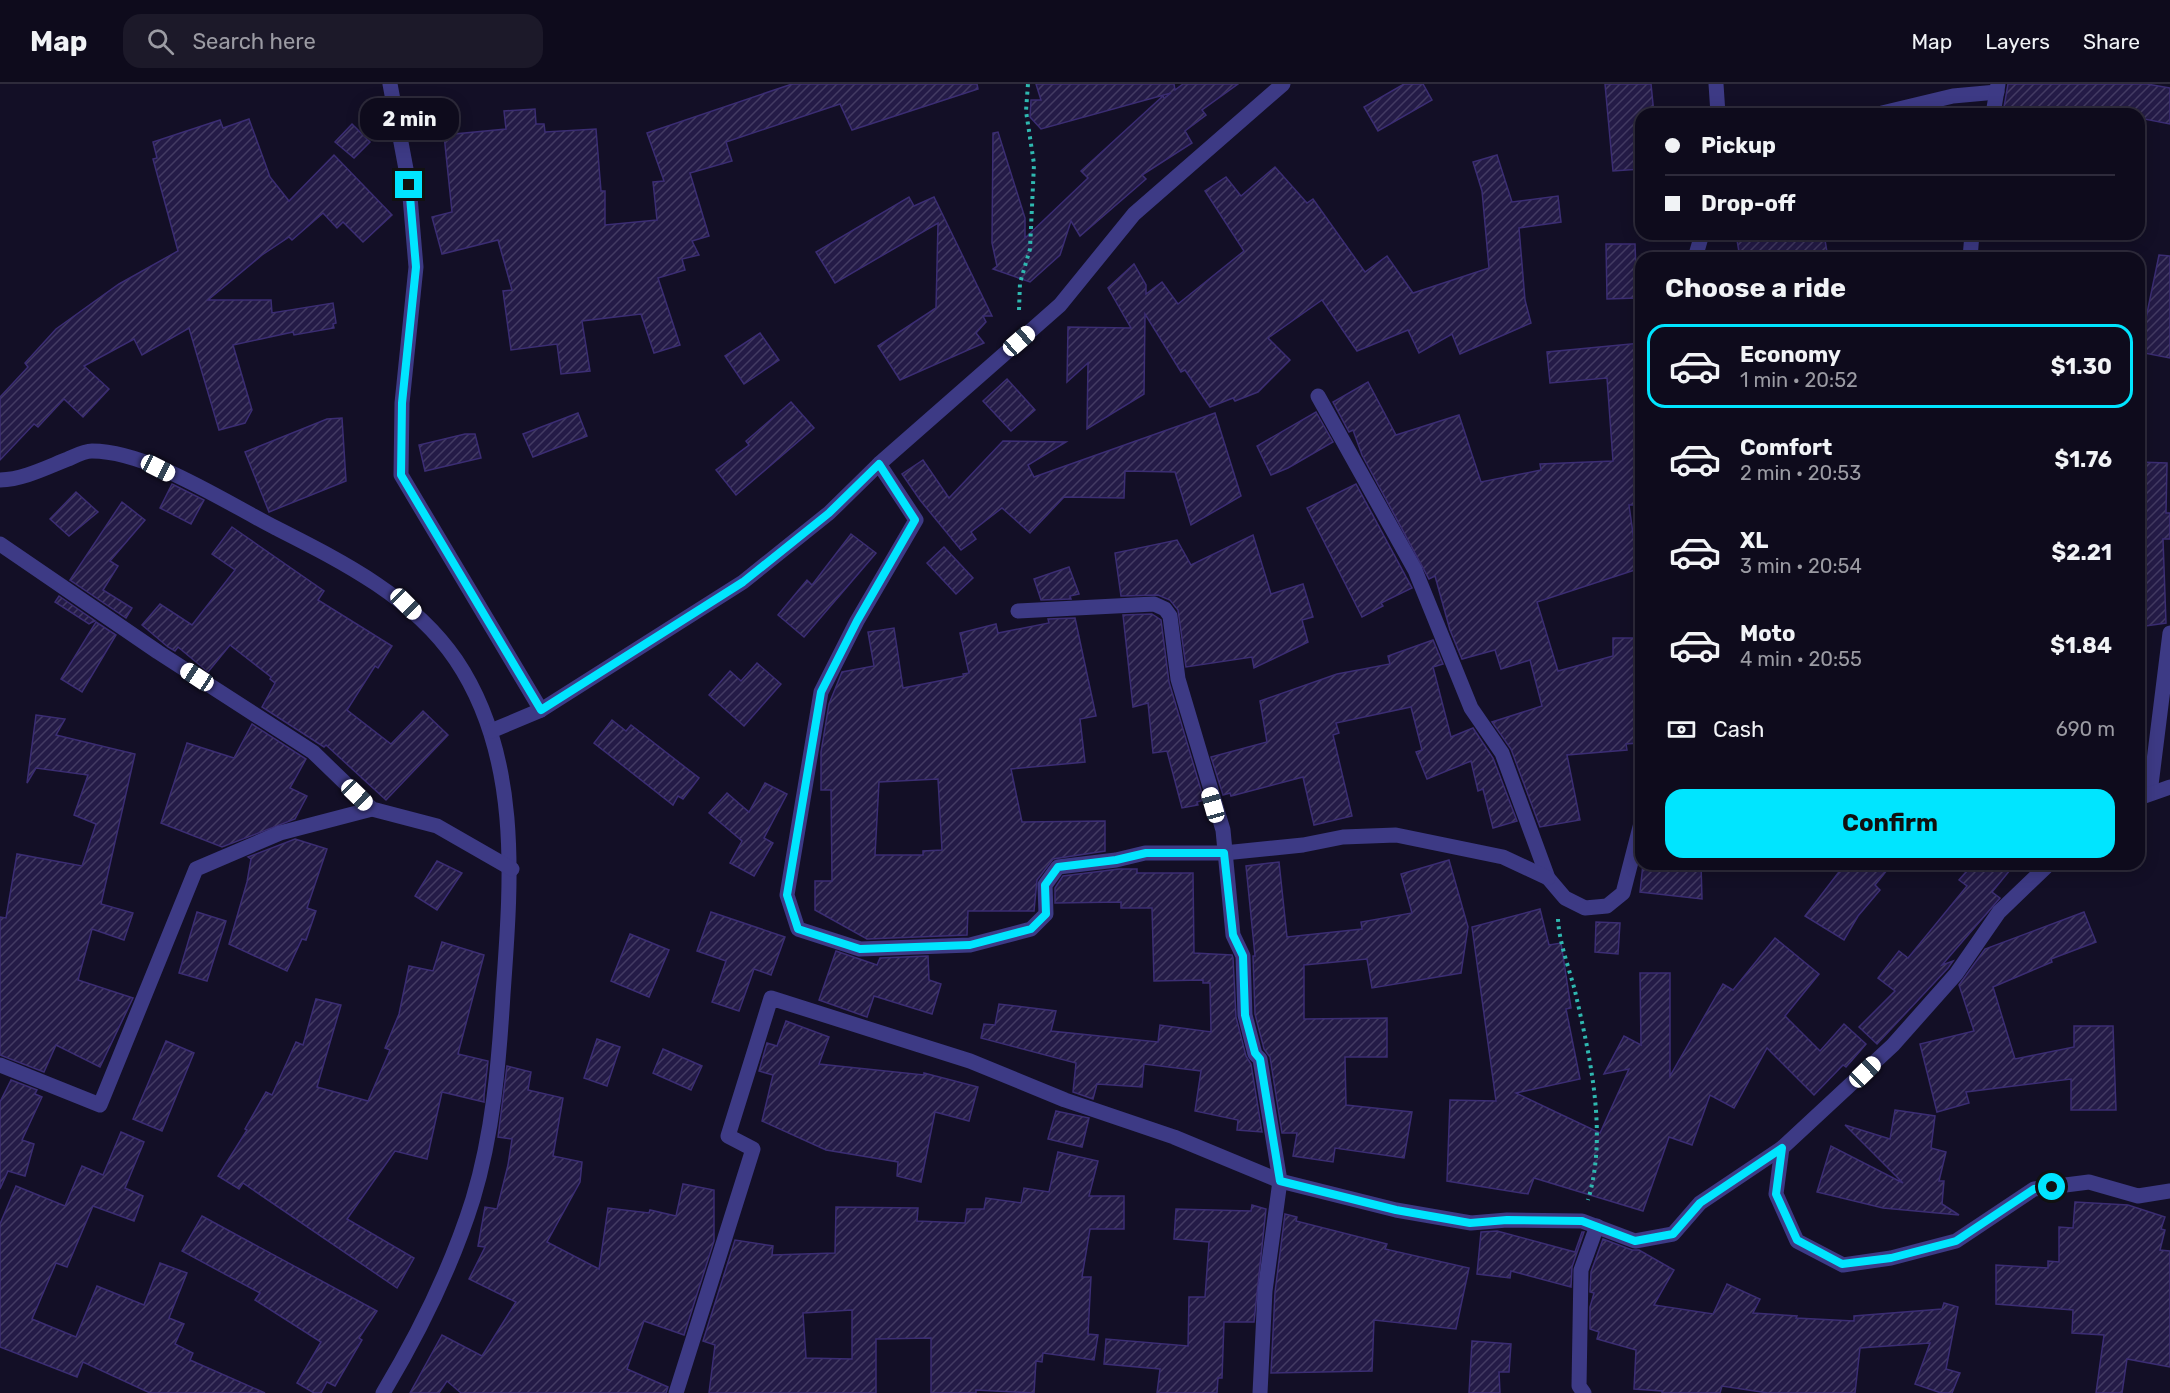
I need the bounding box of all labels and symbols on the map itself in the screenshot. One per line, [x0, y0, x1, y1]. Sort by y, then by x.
callout: 2 min [360, 98, 458, 140]
route end [395, 171, 422, 198]
car [1000, 322, 1038, 360]
car [138, 452, 178, 484]
car [387, 585, 425, 623]
car [177, 660, 217, 694]
car [338, 776, 376, 814]
car [1199, 785, 1227, 825]
car [1846, 1053, 1884, 1091]
route start [2038, 1173, 2065, 1200]

